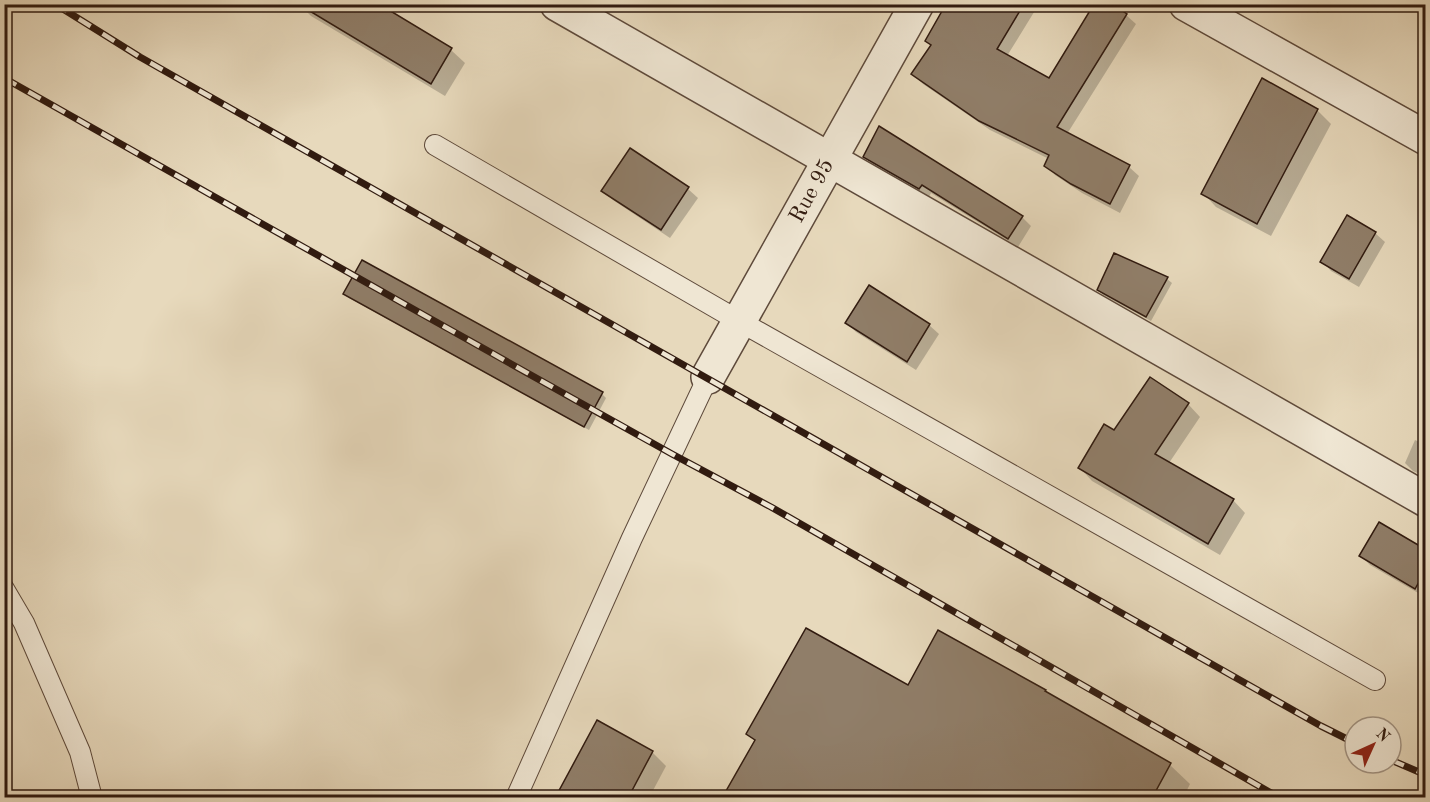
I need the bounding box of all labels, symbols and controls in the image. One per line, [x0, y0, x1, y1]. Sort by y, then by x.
street label: Rue 95 [786, 155, 838, 227]
north arrow [1343, 715, 1403, 775]
text: N [1372, 726, 1393, 746]

